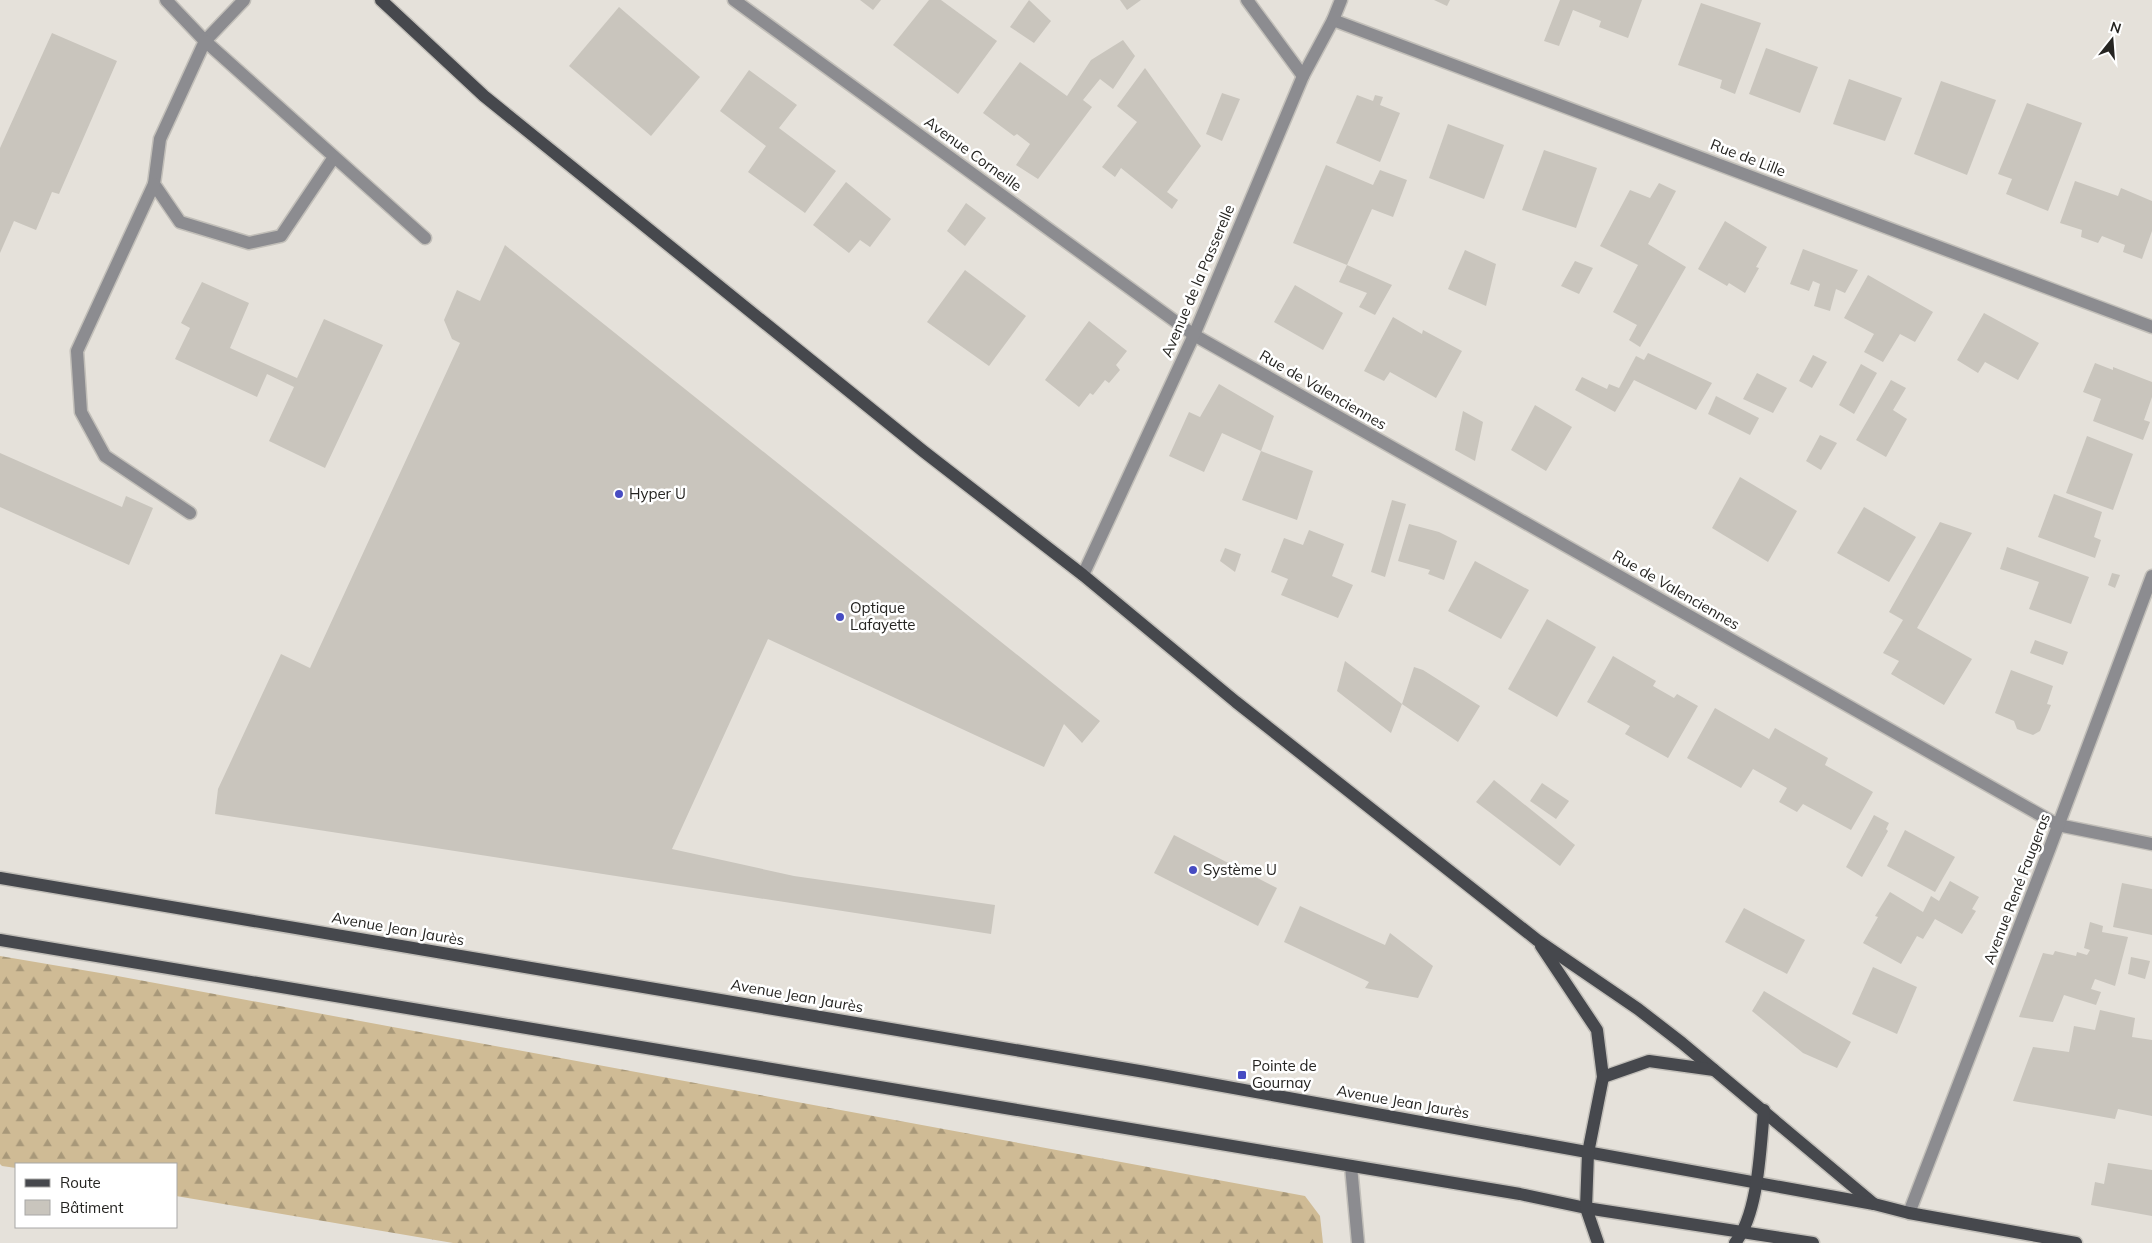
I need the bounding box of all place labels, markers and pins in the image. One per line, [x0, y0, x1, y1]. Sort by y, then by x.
place label: Hyper U [629, 484, 686, 503]
marker: Hyper U [613, 488, 625, 500]
place label: Optique Lafayette [850, 598, 916, 634]
marker: Optique Lafayette [834, 611, 846, 623]
place label: Système U [1203, 860, 1277, 879]
marker: Système U [1187, 864, 1199, 876]
place label: Pointe de Gournay [1252, 1056, 1317, 1092]
marker: Pointe de Gournay [1236, 1069, 1248, 1081]

